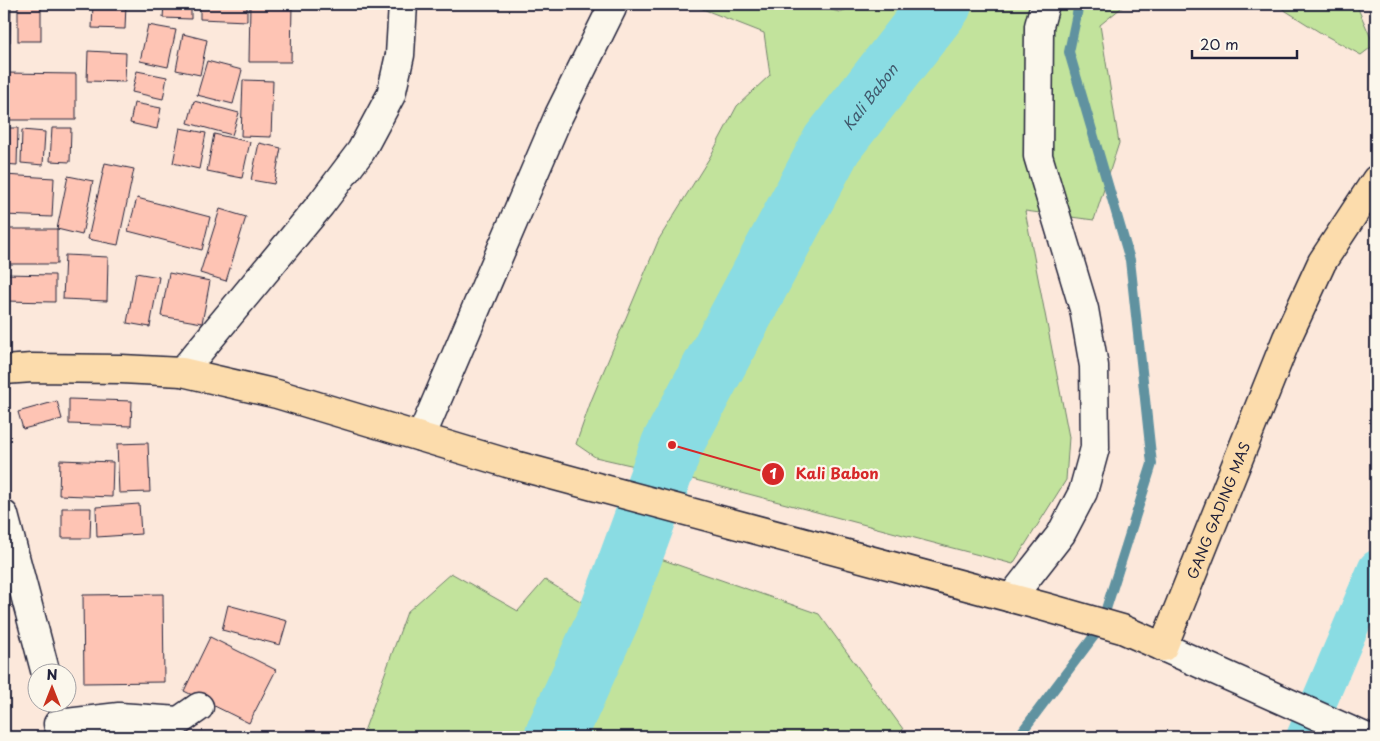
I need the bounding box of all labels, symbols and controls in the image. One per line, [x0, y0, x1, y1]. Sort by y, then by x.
scale bar [1192, 28, 1298, 60]
text: 20 m [1200, 32, 1239, 55]
water label: Kali Babon [836, 58, 903, 134]
street label: GANG GADING MAS [1181, 438, 1255, 582]
callout: Kali Babon [761, 459, 889, 489]
text: 1 [769, 461, 777, 484]
text: Kali Babon [795, 461, 879, 484]
north arrow [28, 664, 78, 714]
text: N [46, 664, 58, 685]

